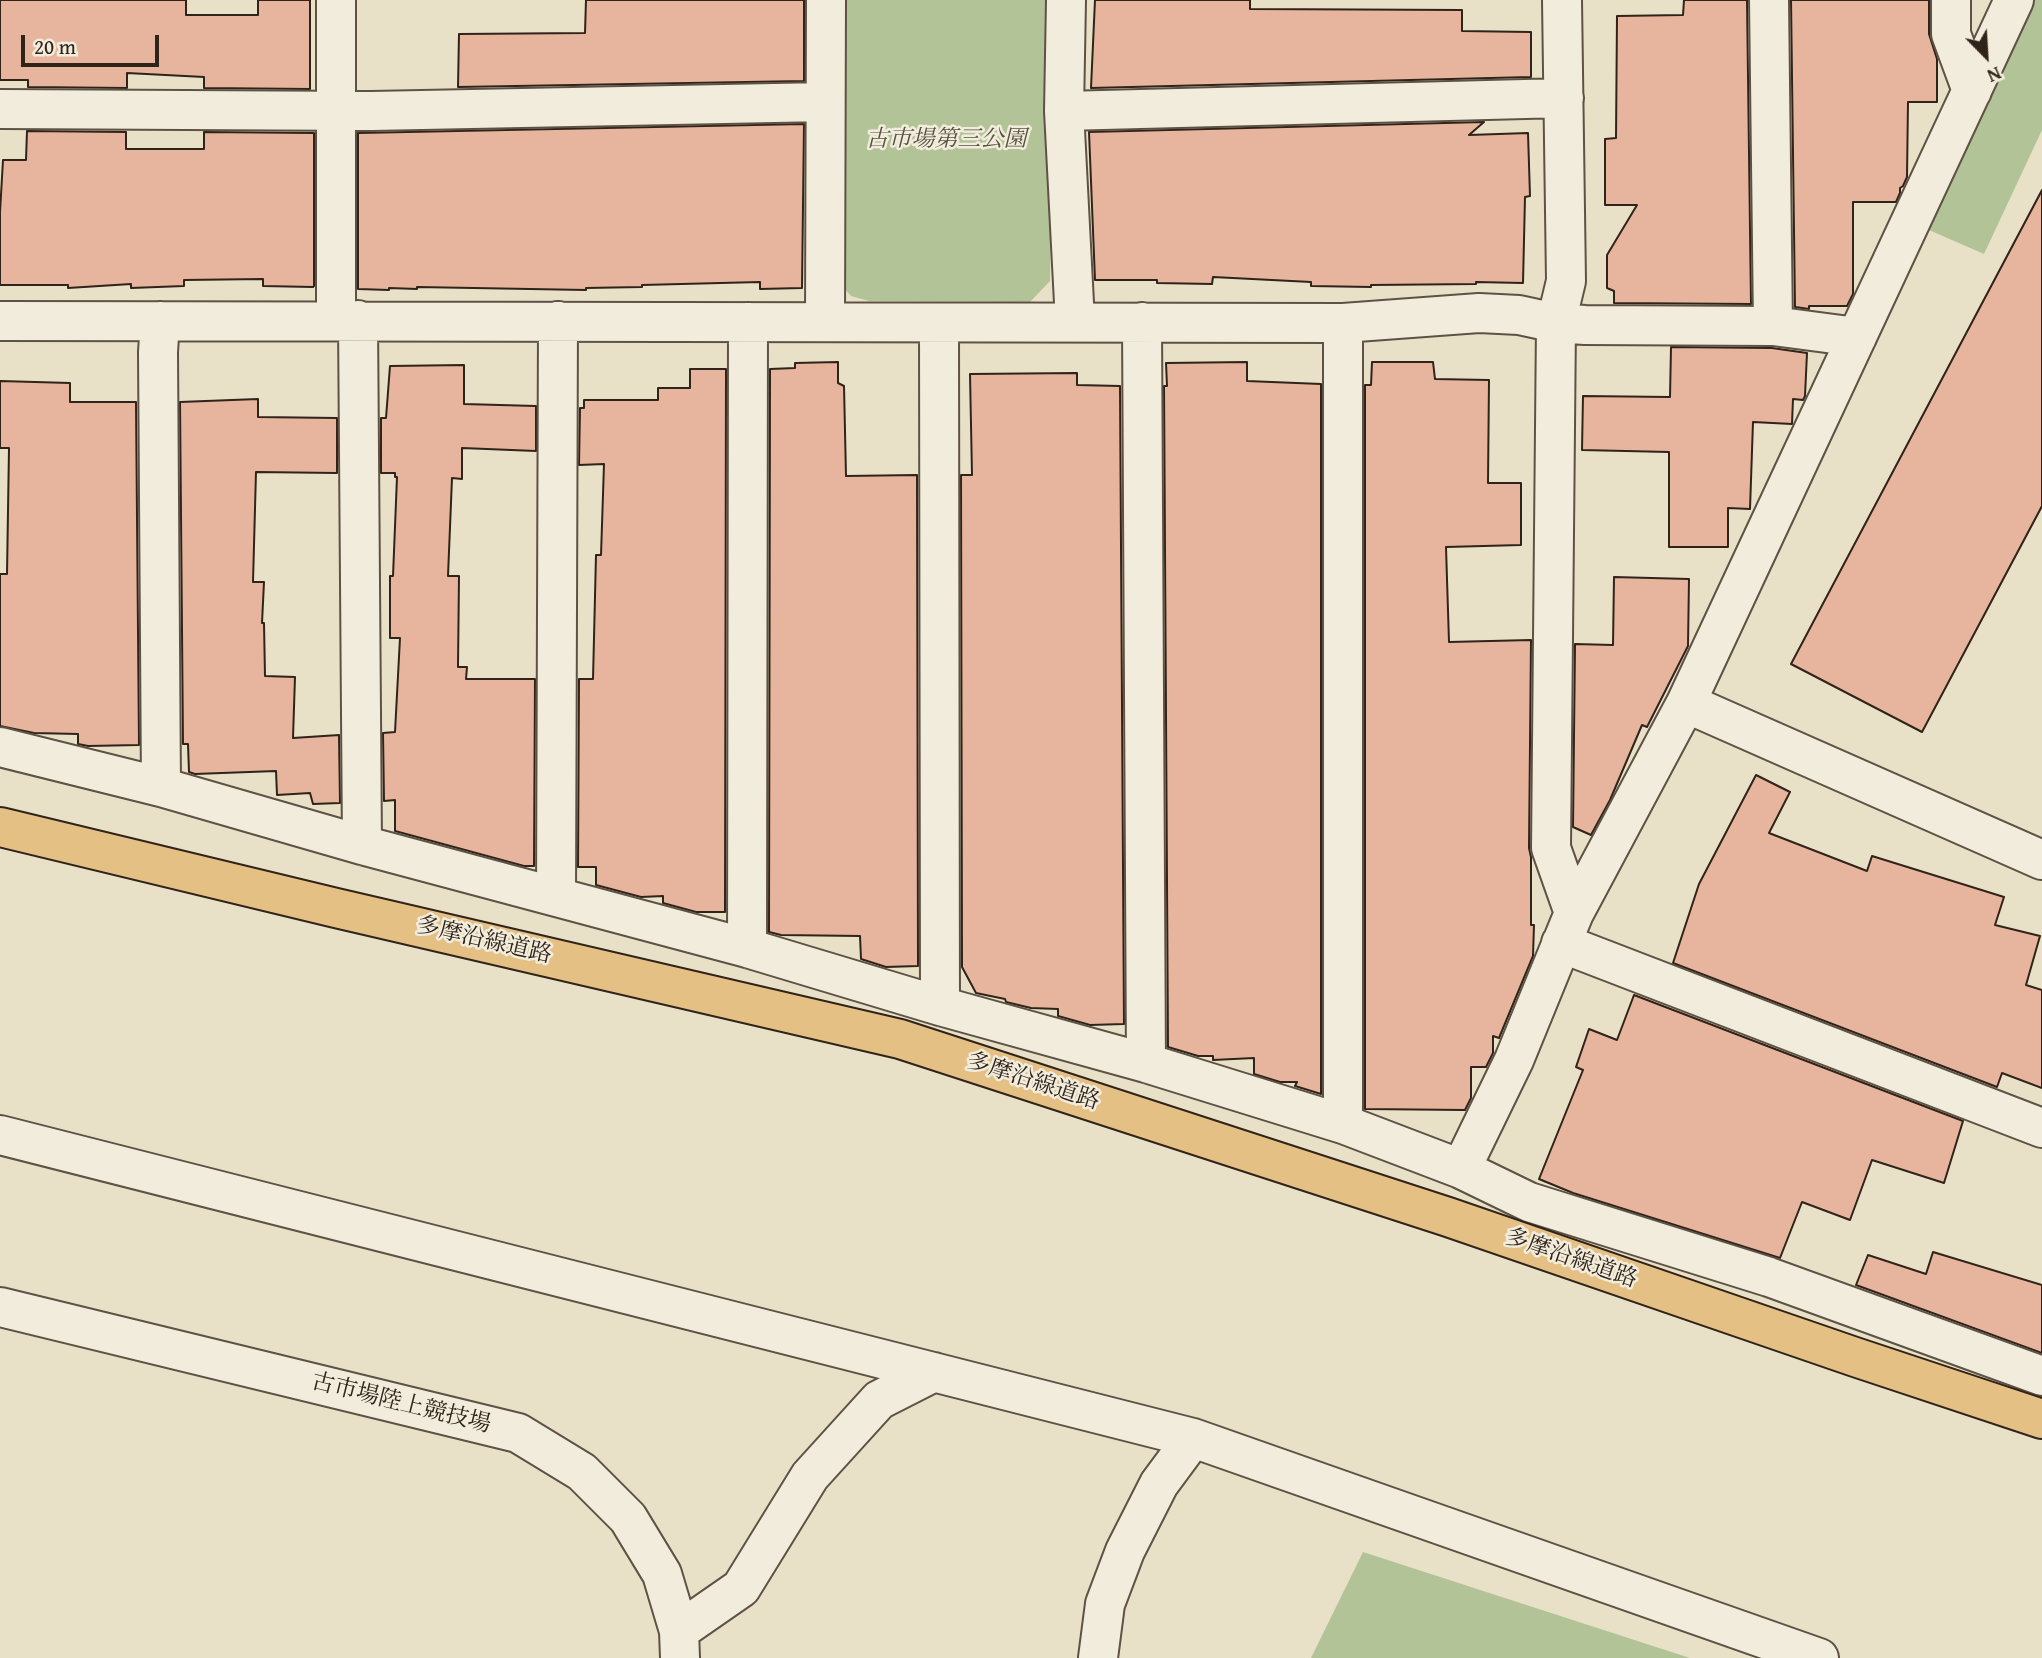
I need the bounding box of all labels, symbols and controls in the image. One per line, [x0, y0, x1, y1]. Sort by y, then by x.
scale bar [24, 21, 163, 65]
north arrow [1951, 21, 2021, 91]
text: 20 m [34, 31, 76, 62]
text: N [1983, 60, 2006, 91]
park label: 古市場第三公園 [866, 126, 1026, 154]
street label: 多摩沿線道路 [414, 912, 554, 970]
street label: 多摩沿線道路 [963, 1048, 1103, 1116]
street label: 多摩沿線道路 [1501, 1223, 1641, 1295]
street label: 古市場陸上競技場 [308, 1368, 494, 1440]

